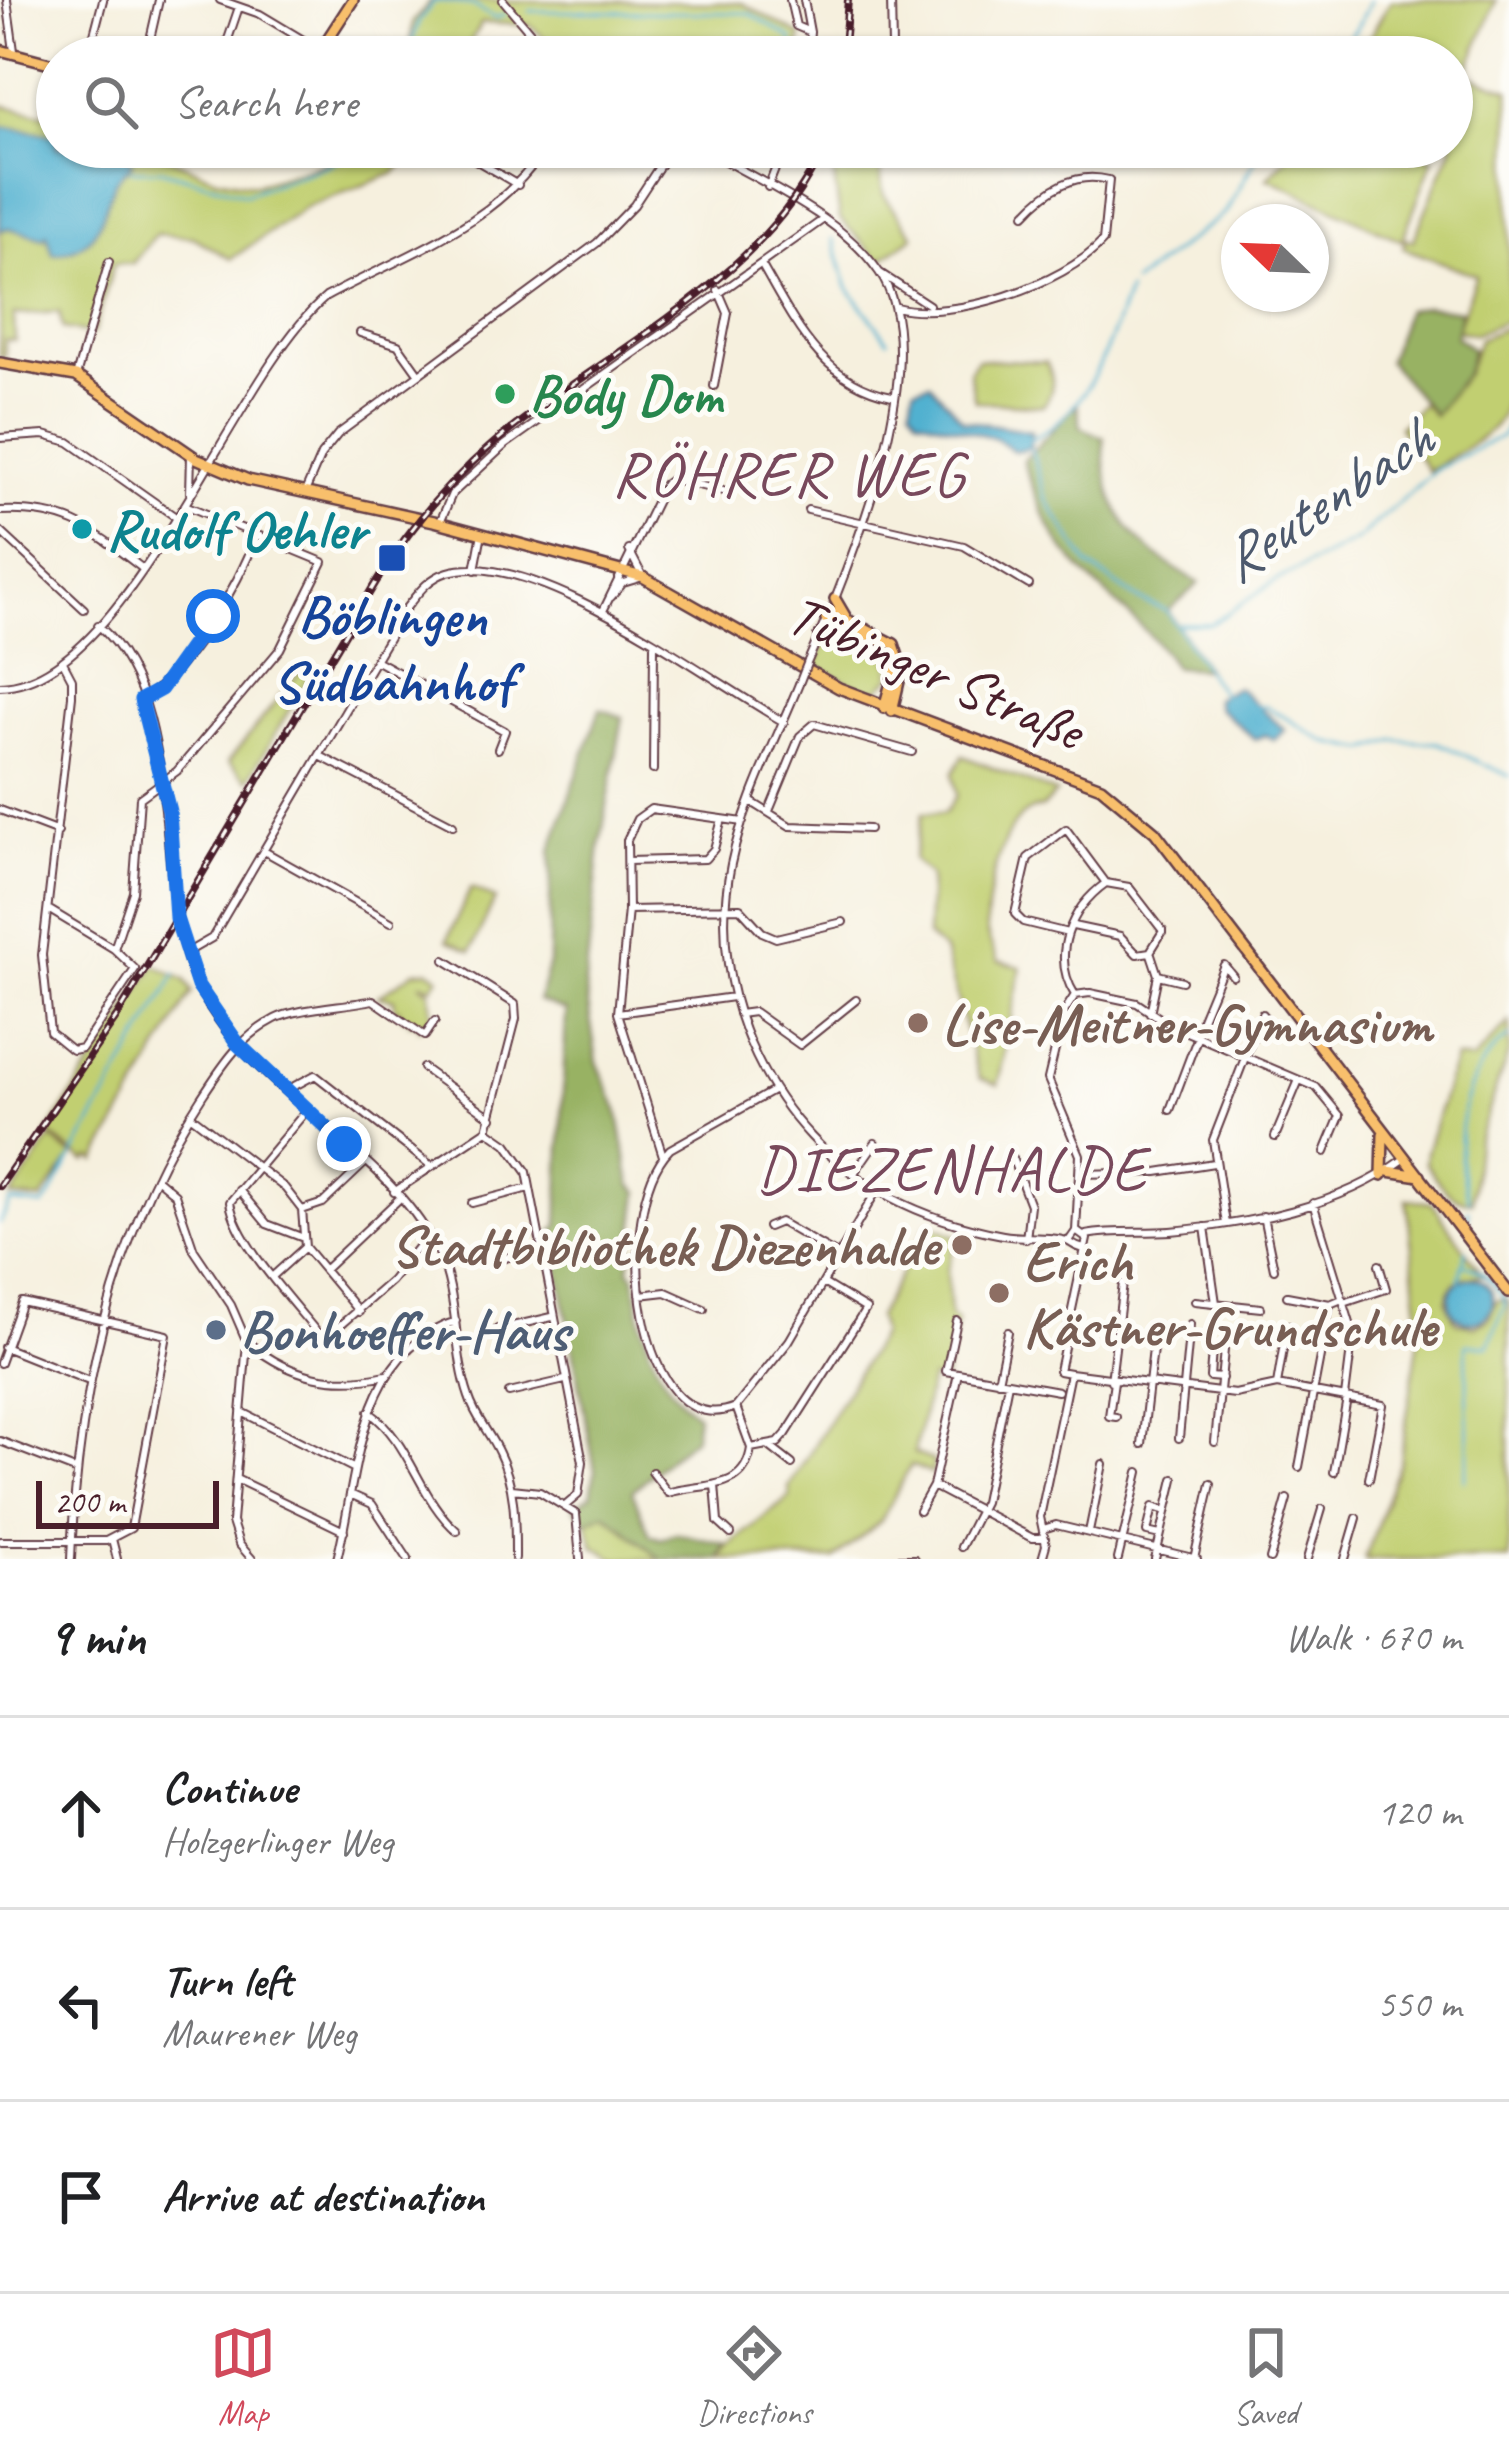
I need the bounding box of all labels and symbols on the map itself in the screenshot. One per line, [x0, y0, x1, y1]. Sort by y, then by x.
north arrow [1221, 204, 1329, 312]
place label: Body Dom [529, 359, 725, 431]
marker: Body Dom [492, 381, 518, 407]
water label: Reutenbach [1205, 398, 1450, 599]
district label: RÖHRER WEG [612, 435, 969, 514]
place label: Rudolf Oehler [106, 494, 371, 566]
marker: Rudolf Oehler [69, 516, 95, 542]
marker: Böblingen Südbahnhof [376, 542, 408, 574]
street label: Tübinger Straße [777, 578, 1097, 768]
place label: Böblingen Südbahnhof [272, 580, 526, 718]
route start [186, 589, 240, 643]
place label: Lise-Meitner-Gymnasium [942, 988, 1435, 1060]
marker: Lise-Meitner-Gymnasium [905, 1010, 931, 1036]
route end [317, 1117, 371, 1171]
district label: DIEZENHALDE [756, 1130, 1153, 1209]
place label: Stadtbibliothek Diezenhalde [390, 1210, 943, 1282]
place label: Erich Kästner-Grundschule [1023, 1225, 1440, 1363]
marker: Stadtbibliothek Diezenhalde [949, 1232, 975, 1258]
marker: Erich Kästner-Grundschule [986, 1280, 1012, 1306]
place label: Bonhoeffer-Haus [240, 1295, 574, 1367]
marker: Bonhoeffer-Haus [203, 1317, 229, 1343]
scale bar [36, 1475, 219, 1528]

